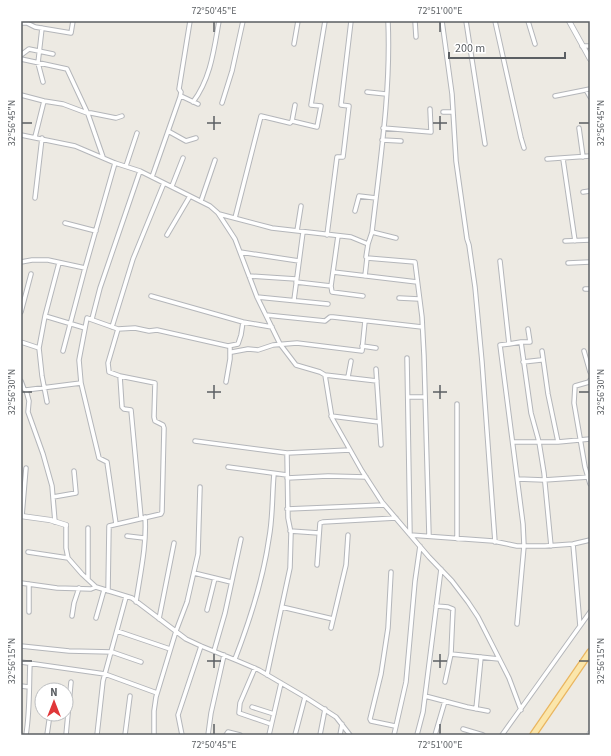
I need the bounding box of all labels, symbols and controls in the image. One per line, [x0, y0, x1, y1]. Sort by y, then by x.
text: 72°50'45"E [191, 4, 237, 18]
text: 72°51'00"E [417, 4, 463, 18]
scale bar [449, 34, 565, 60]
text: 200 m [455, 40, 485, 57]
text: 32°56'45"N [5, 100, 19, 146]
text: 32°56'45"N [594, 100, 608, 146]
text: 32°56'30"N [5, 369, 19, 415]
text: 32°56'30"N [594, 369, 608, 415]
text: 32°56'15"N [5, 638, 19, 684]
text: 32°56'15"N [594, 638, 608, 684]
north arrow [34, 682, 74, 722]
text: N [50, 685, 58, 700]
text: 72°50'45"E [191, 738, 237, 752]
text: 72°51'00"E [417, 738, 463, 752]

